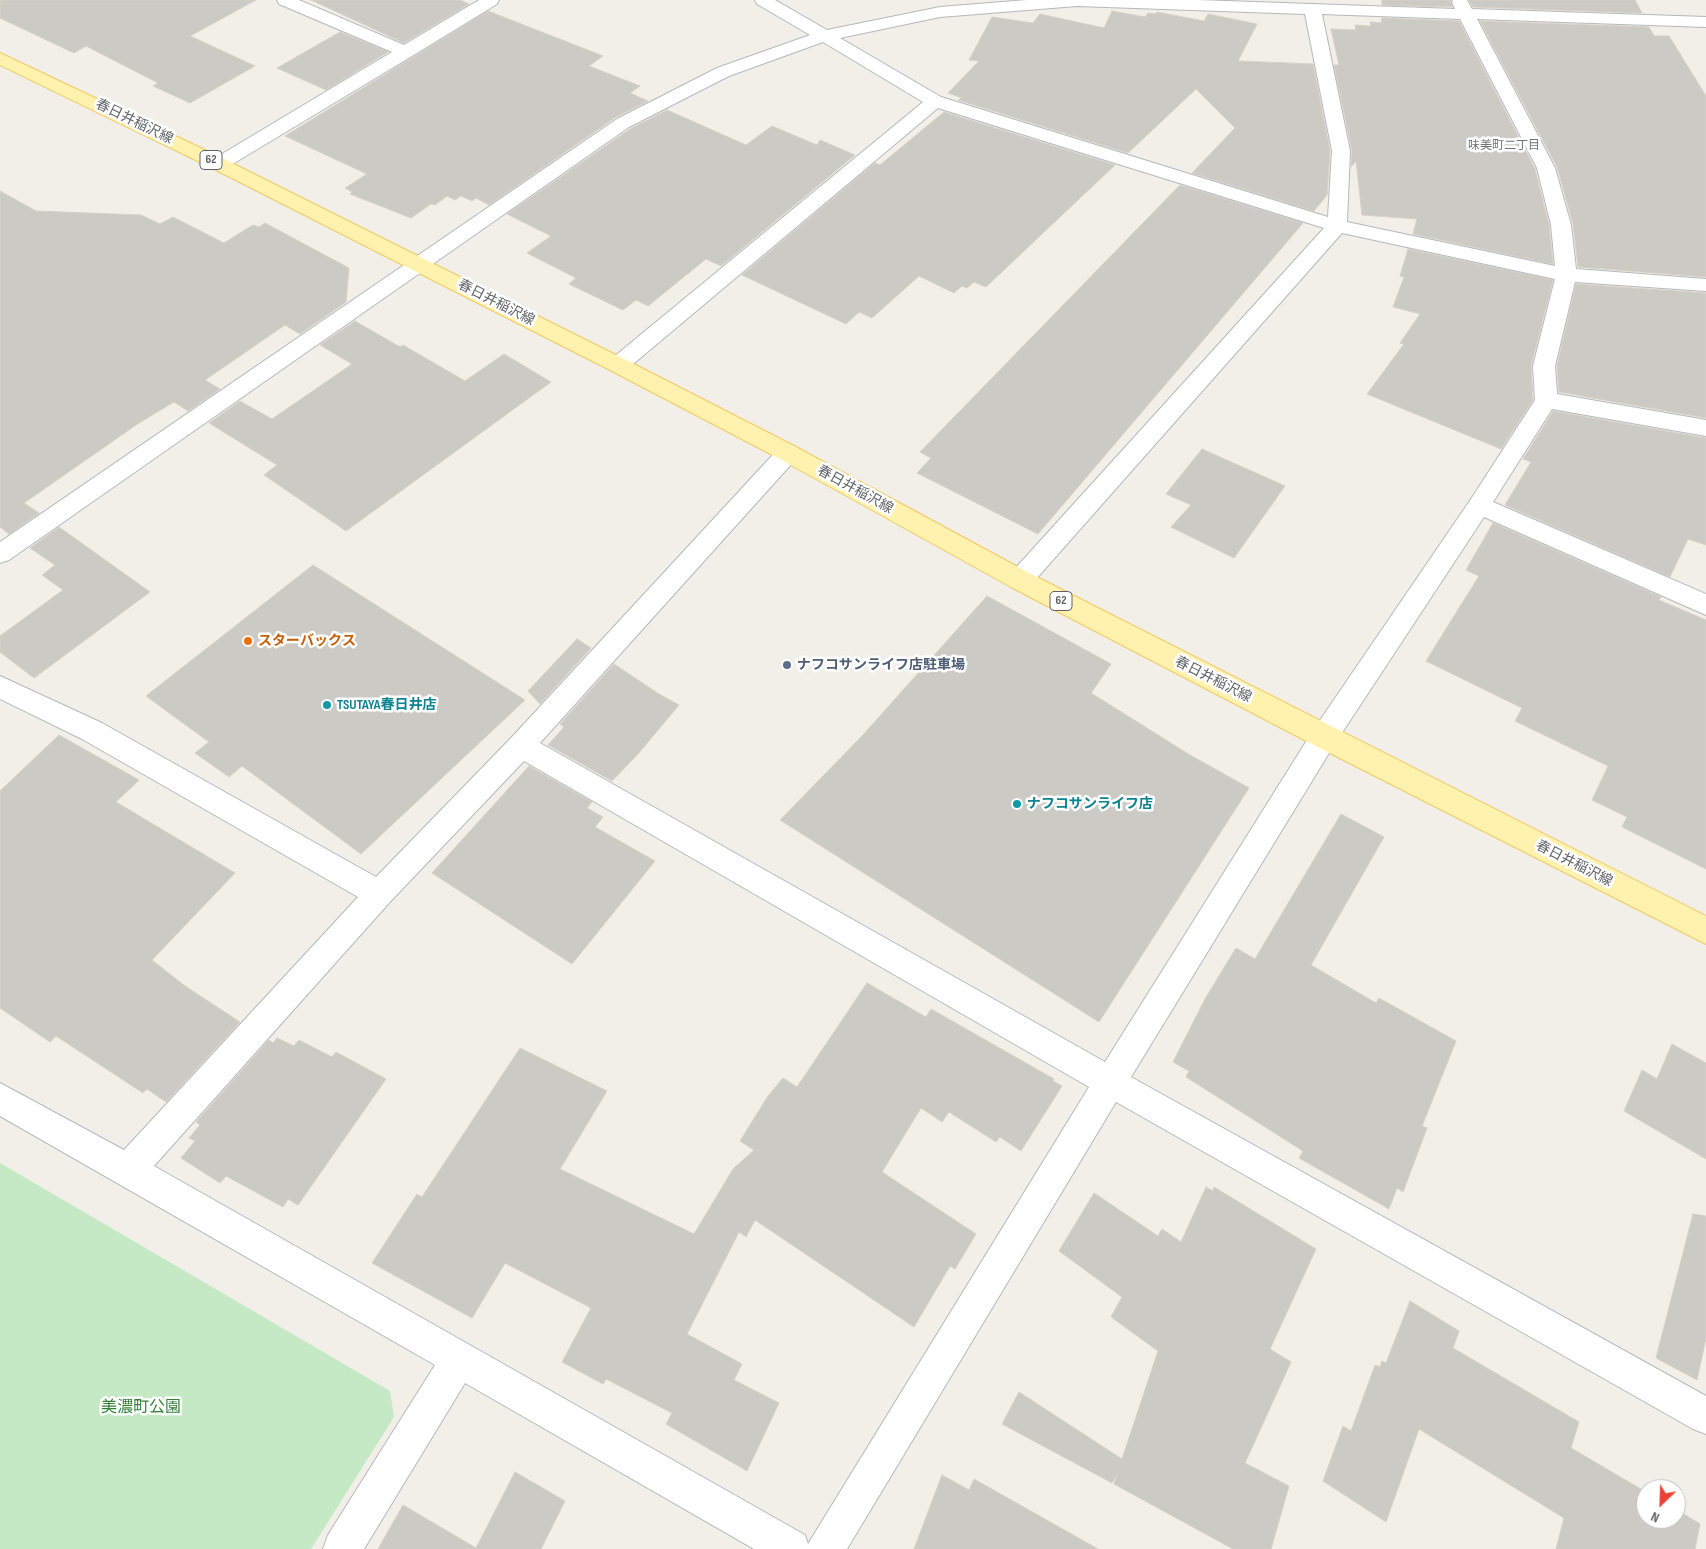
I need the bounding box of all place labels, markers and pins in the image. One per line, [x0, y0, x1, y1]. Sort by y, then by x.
place label: スターバックス [258, 633, 356, 649]
marker: スターバックス [242, 635, 254, 647]
place label: ナフコサンライフ店駐車場 [797, 657, 965, 673]
marker: ナフコサンライフ店駐車場 [781, 659, 793, 671]
place label: TSUTAYA春日井店 [337, 697, 436, 713]
marker: TSUTAYA春日井店 [321, 699, 333, 711]
place label: ナフコサンライフ店 [1027, 796, 1153, 812]
marker: ナフコサンライフ店 [1011, 798, 1023, 810]

